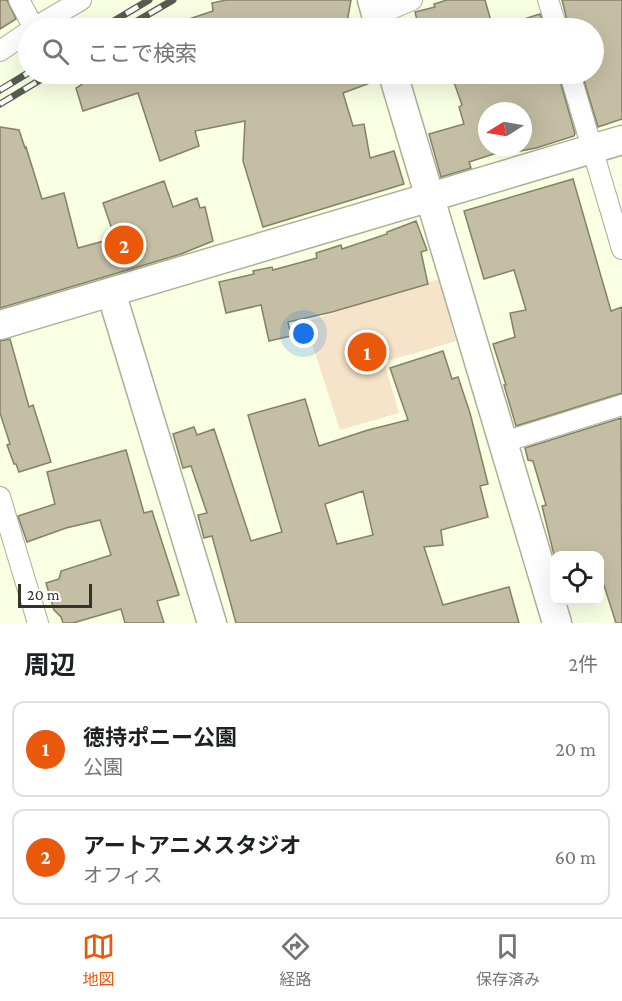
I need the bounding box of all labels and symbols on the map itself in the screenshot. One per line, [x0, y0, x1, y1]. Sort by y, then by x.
north arrow [478, 102, 532, 156]
pin: 2 [104, 222, 144, 268]
your location [289, 319, 318, 348]
pin: 1 [348, 330, 386, 374]
scale bar [18, 581, 92, 608]

